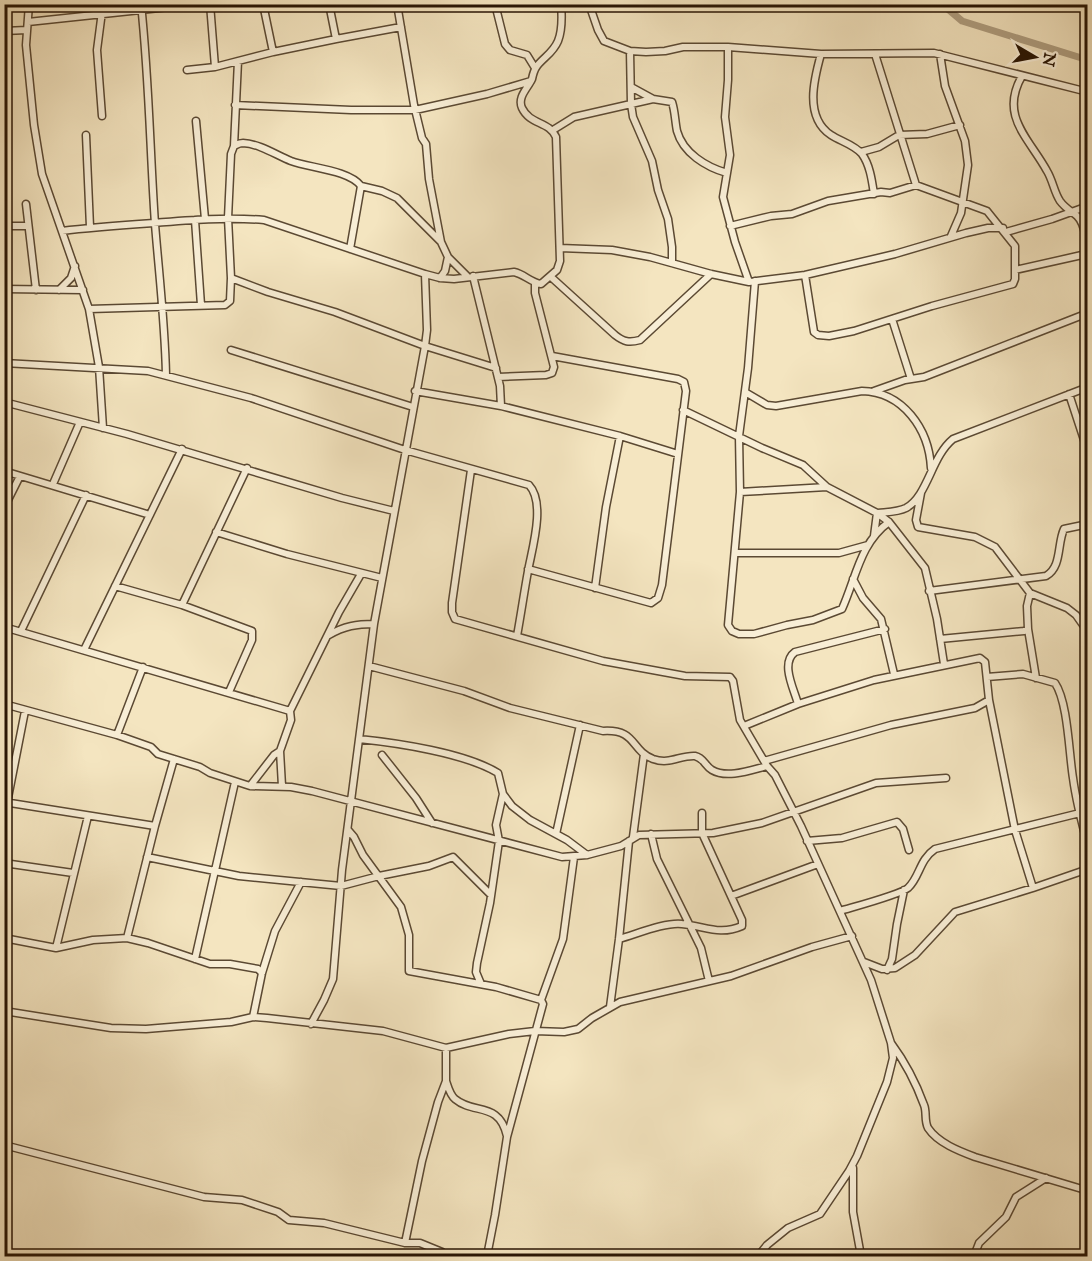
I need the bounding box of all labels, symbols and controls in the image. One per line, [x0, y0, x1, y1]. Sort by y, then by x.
north arrow [1005, 27, 1065, 87]
text: N [1037, 50, 1059, 68]

